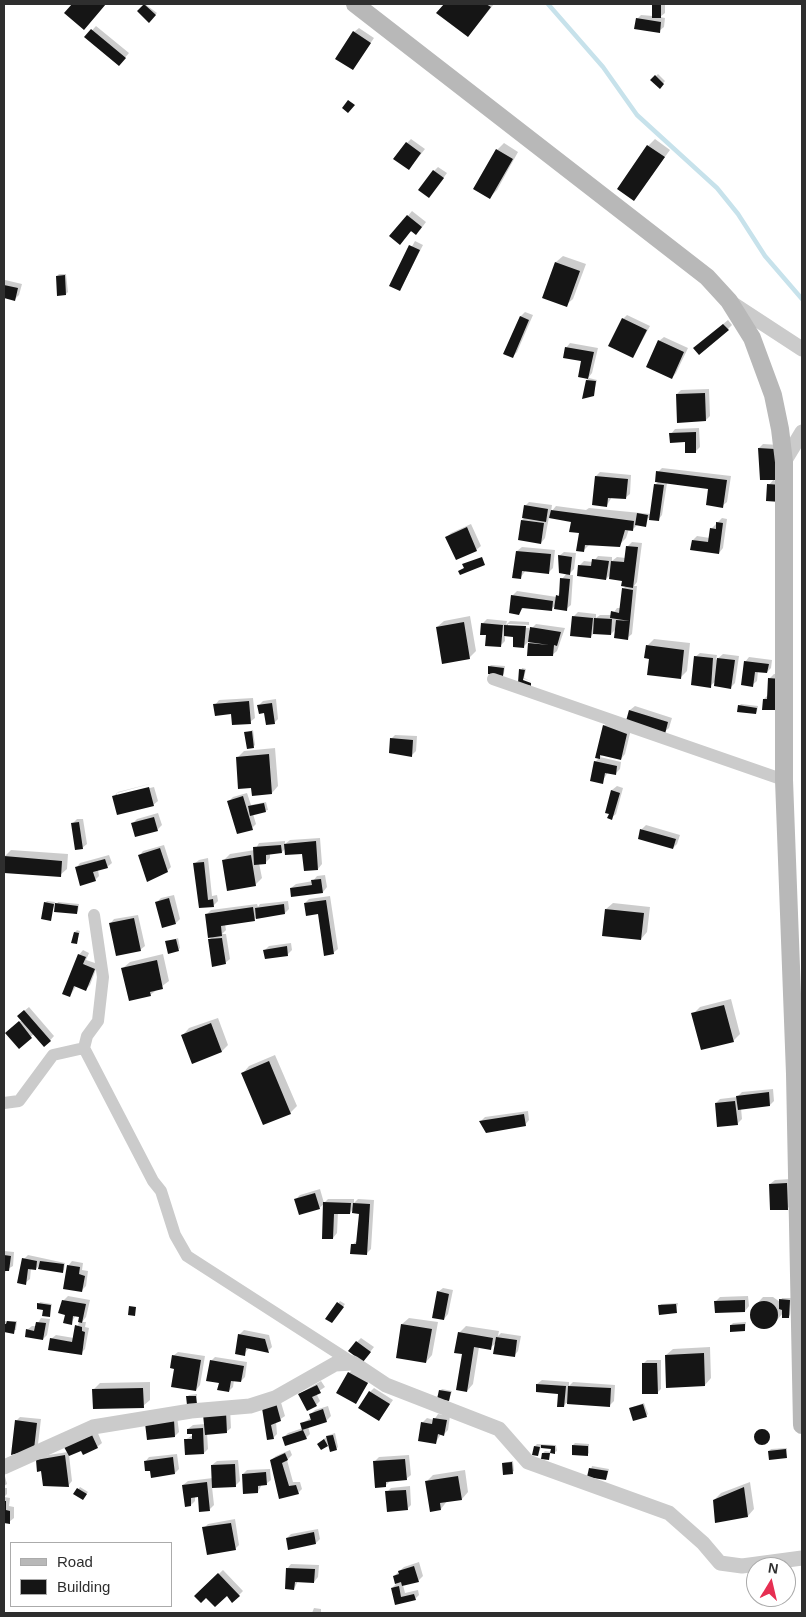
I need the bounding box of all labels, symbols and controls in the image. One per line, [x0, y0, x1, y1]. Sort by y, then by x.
legend [10, 1542, 172, 1607]
text: Road [57, 1553, 93, 1570]
north arrow [746, 1557, 796, 1607]
text: N [767, 1559, 779, 1577]
text: Building [57, 1578, 110, 1595]

